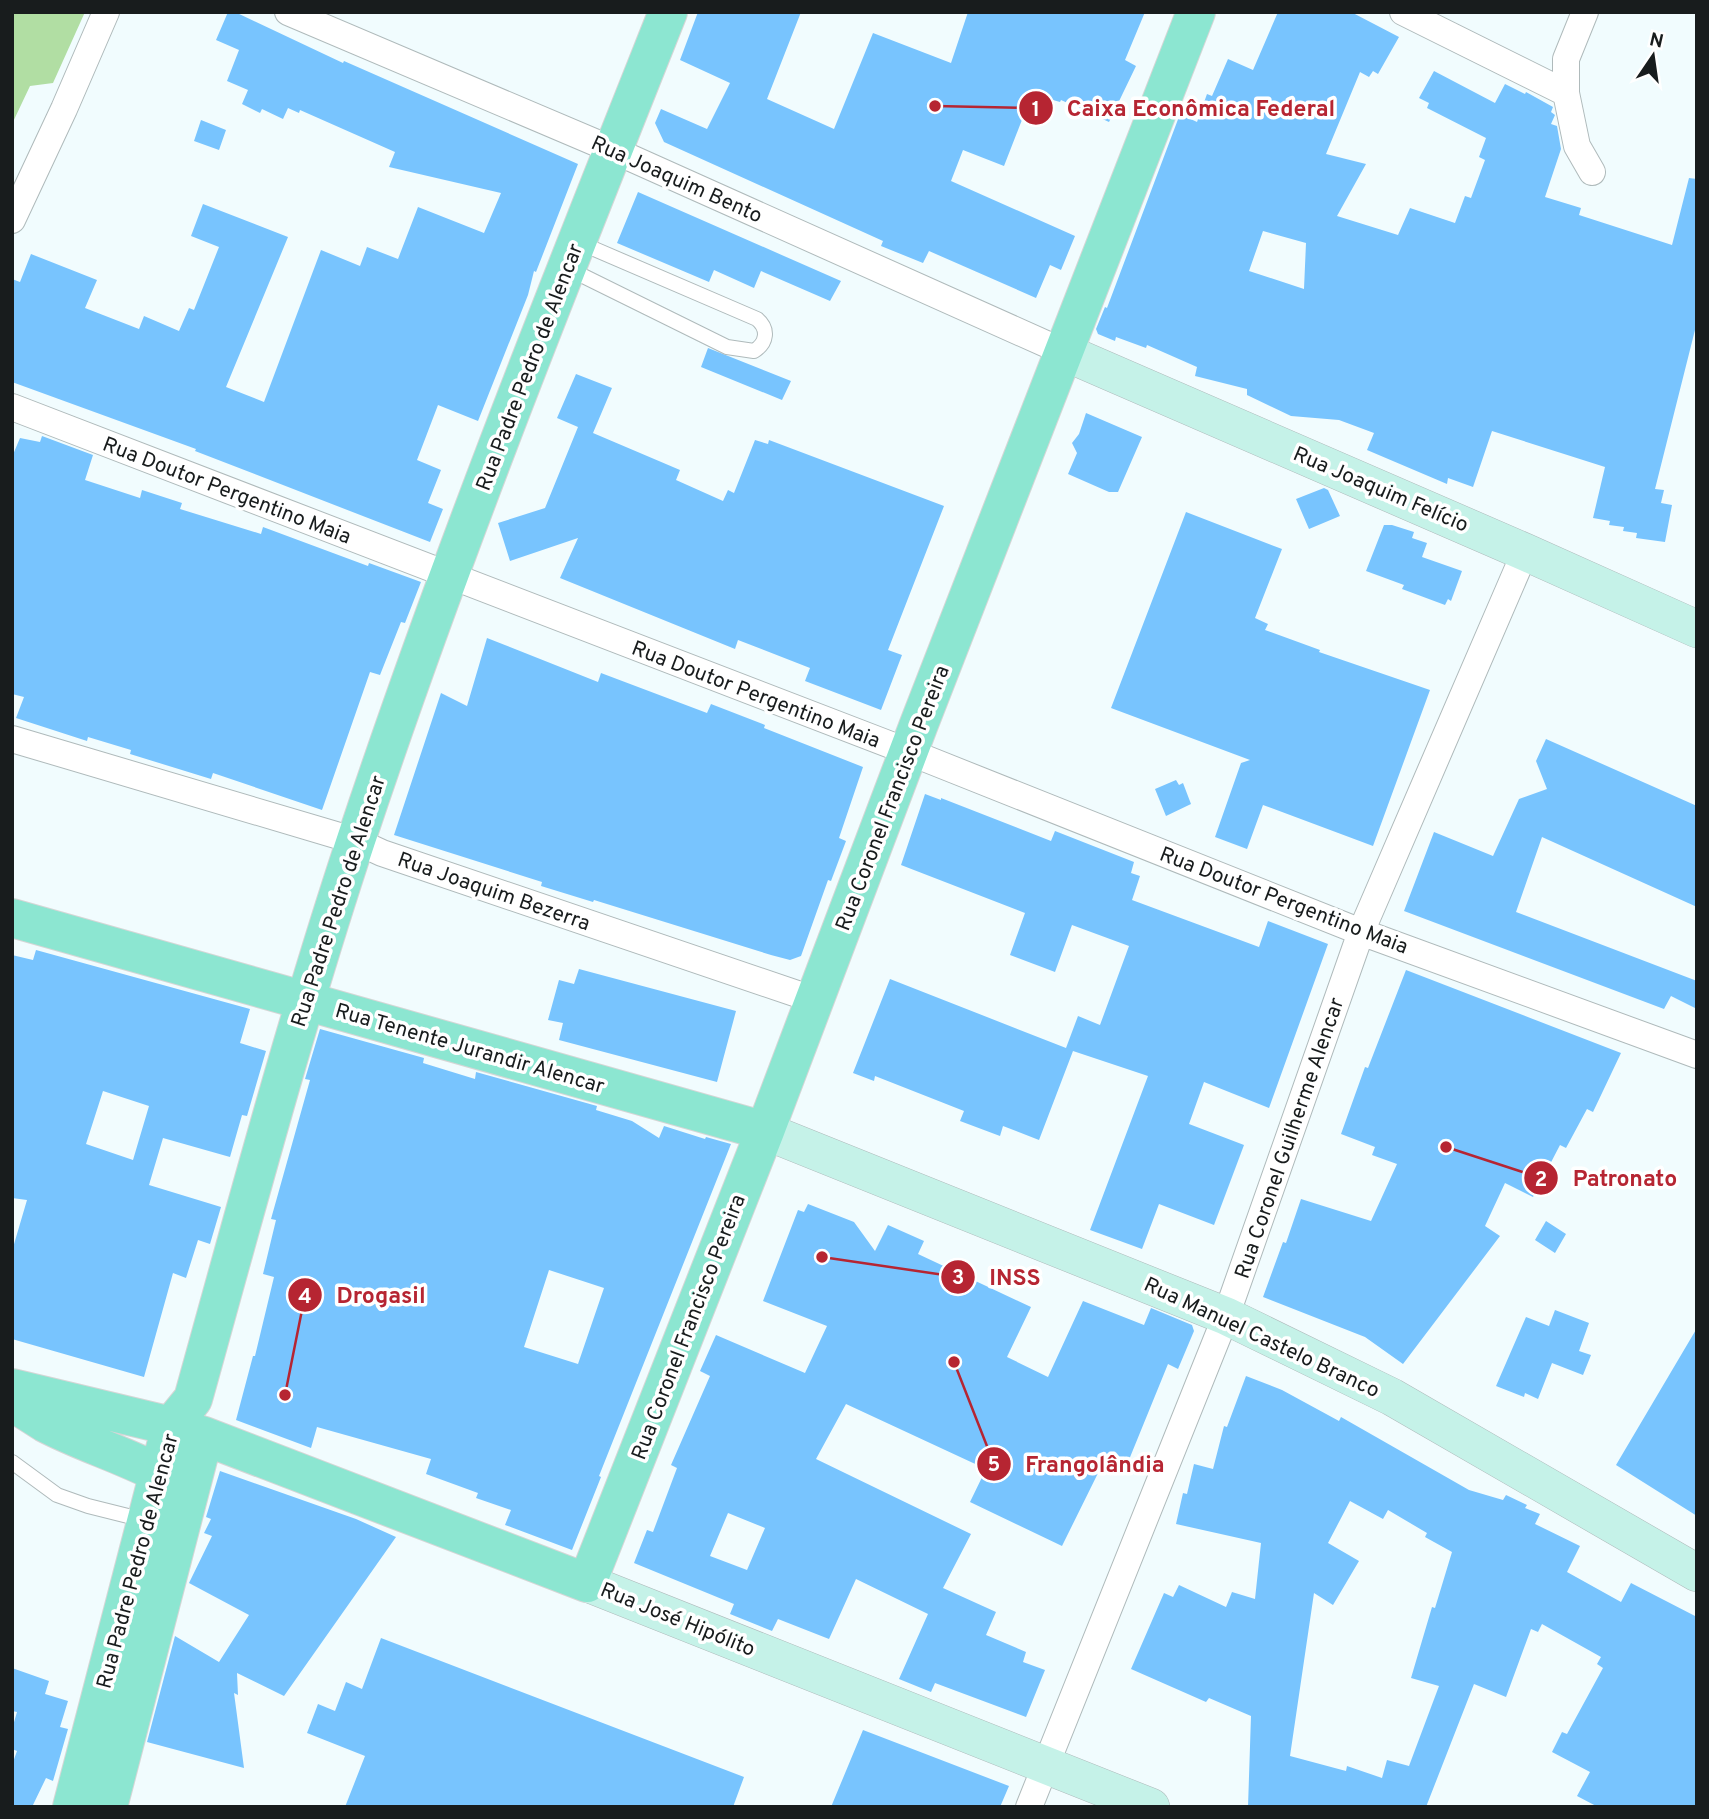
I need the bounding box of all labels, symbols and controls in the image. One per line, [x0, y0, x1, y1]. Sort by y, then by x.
north arrow [1618, 21, 1688, 91]
text: N [1647, 28, 1666, 55]
callout: Caixa Econômica Federal [1018, 86, 1350, 130]
text: Caixa Econômica Federal [1067, 96, 1335, 125]
text: 1 [1032, 97, 1040, 124]
street label: Rua Joaquim Bento [587, 131, 766, 230]
street label: Rua Padre Pedro de Alencar [471, 240, 590, 495]
street label: Rua Doutor Pergentino Maia [98, 431, 355, 551]
street label: Rua Joaquim Felício [1289, 441, 1472, 540]
street label: Rua Doutor Pergentino Maia [627, 635, 884, 755]
street label: Rua Coronel Francisco Pereira [830, 662, 957, 935]
street label: Rua Padre Pedro de Alencar [286, 772, 393, 1031]
street label: Rua Doutor Pergentino Maia [1155, 841, 1412, 961]
street label: Rua Joaquim Bezerra [394, 847, 593, 938]
street label: Rua Coronel Guilherme Alencar [1230, 994, 1351, 1283]
street label: Rua Tenente Jurandir Alencar [332, 998, 607, 1101]
callout: Patronato [1524, 1156, 1691, 1200]
text: Patronato [1573, 1166, 1677, 1195]
text: 2 [1535, 1167, 1547, 1194]
street label: Rua Coronel Francisco Pereira [626, 1191, 753, 1464]
callout: INSS [940, 1255, 1055, 1299]
text: 3 [952, 1265, 964, 1292]
text: INSS [989, 1265, 1041, 1294]
street label: Rua Manuel Castelo Branco [1139, 1272, 1384, 1405]
callout: Drogasil [287, 1273, 439, 1317]
text: Drogasil [336, 1283, 426, 1312]
text: 4 [298, 1284, 312, 1311]
street label: Rua Padre Pedro de Alencar [91, 1431, 186, 1692]
callout: Frangolândia [976, 1442, 1179, 1486]
text: 5 [988, 1452, 1000, 1479]
text: Frangolândia [1025, 1452, 1165, 1481]
street label: Rua José Hipólito [596, 1577, 759, 1664]

